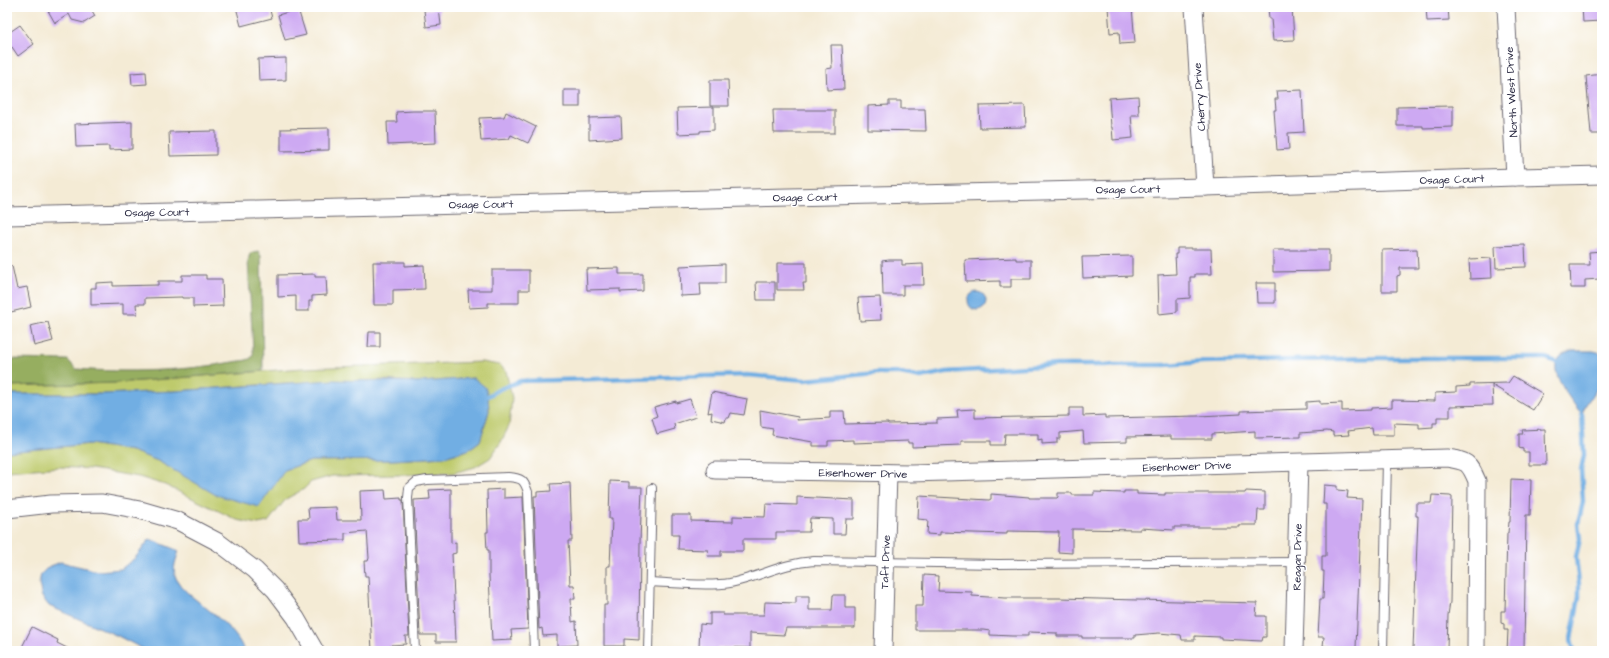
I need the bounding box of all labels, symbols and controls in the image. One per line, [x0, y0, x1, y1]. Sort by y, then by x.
street label: North West Drive [1502, 46, 1521, 138]
street label: Cherry Drive [1190, 62, 1210, 132]
street label: Osage Court [1419, 171, 1485, 189]
street label: Osage Court [1096, 181, 1161, 199]
street label: Osage Court [773, 189, 838, 207]
street label: Osage Court [449, 196, 514, 214]
street label: Osage Court [125, 204, 190, 222]
street label: Eisenhower Drive [1142, 457, 1232, 476]
street label: Eisenhower Drive [819, 465, 907, 482]
street label: Reagan Drive [1289, 523, 1307, 591]
street label: Taft Drive [877, 535, 894, 589]

